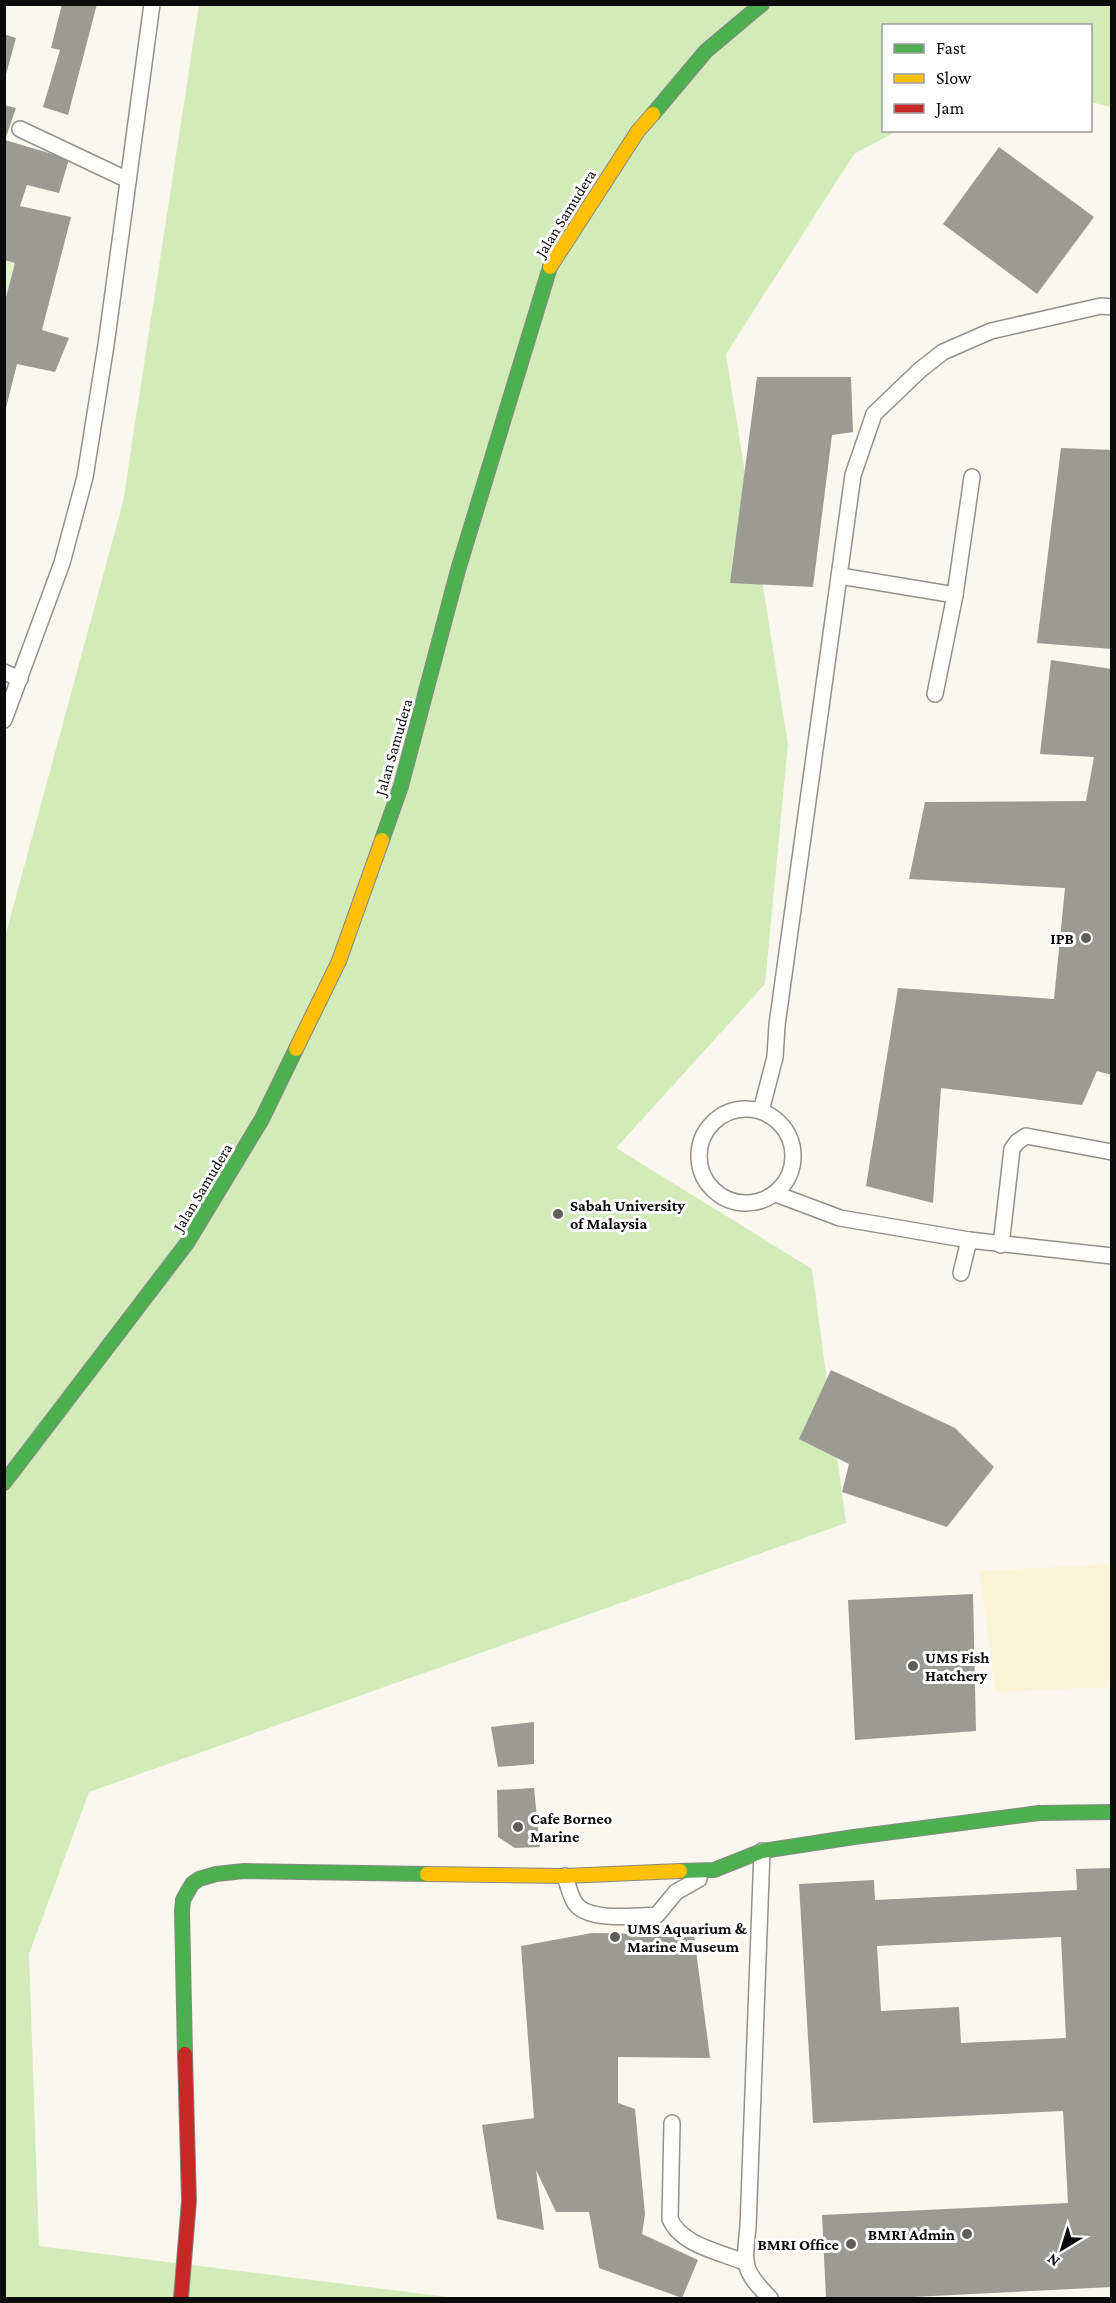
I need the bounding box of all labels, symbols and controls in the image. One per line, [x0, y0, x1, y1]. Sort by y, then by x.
legend [882, 24, 1092, 132]
text: Fast [936, 38, 967, 58]
text: Slow [936, 68, 972, 88]
text: Jam [934, 98, 965, 118]
street label: Jalan Samudera [531, 166, 600, 262]
street label: Jalan Samudera [371, 696, 417, 800]
place label: IPB [1050, 930, 1074, 947]
marker: IPB [1079, 931, 1093, 945]
street label: Jalan Samudera [168, 1140, 237, 1237]
place label: Sabah University of Malaysia [570, 1197, 685, 1232]
marker: Sabah University of Malaysia [551, 1207, 565, 1221]
place label: UMS Fish Hatchery [925, 1649, 990, 1684]
marker: UMS Fish Hatchery [906, 1659, 920, 1673]
place label: Cafe Borneo Marine [530, 1810, 612, 1845]
marker: Cafe Borneo Marine [511, 1820, 525, 1834]
place label: UMS Aquarium & Marine Museum [627, 1920, 748, 1955]
marker: UMS Aquarium & Marine Museum [608, 1930, 622, 1944]
north arrow [1032, 2219, 1092, 2279]
place label: BMRI Admin [868, 2226, 955, 2243]
marker: BMRI Admin [960, 2227, 974, 2241]
place label: BMRI Office [757, 2236, 840, 2253]
marker: BMRI Office [844, 2237, 858, 2251]
text: N [1043, 2250, 1063, 2270]

